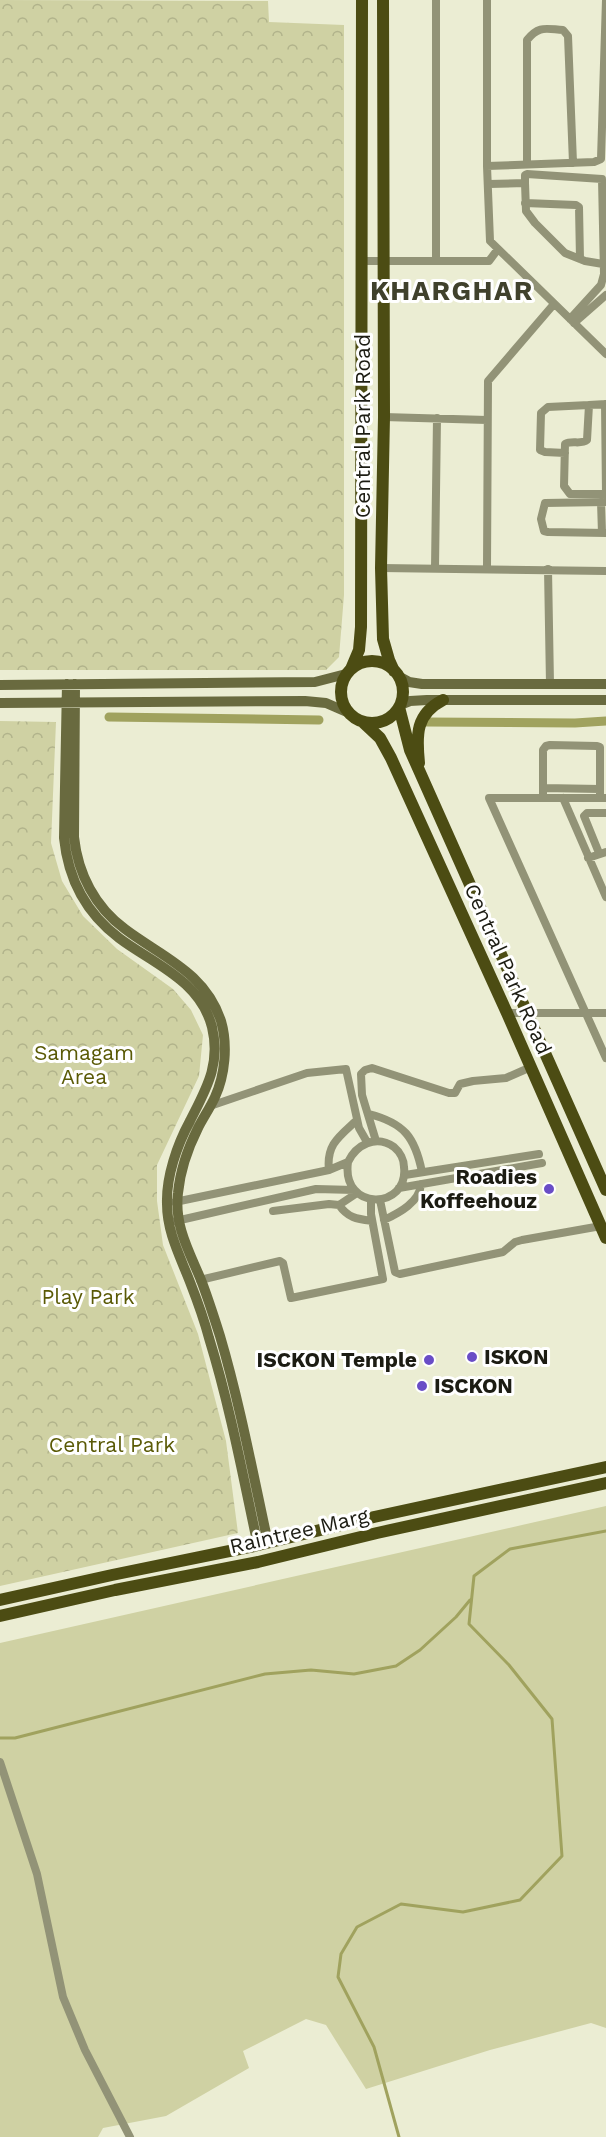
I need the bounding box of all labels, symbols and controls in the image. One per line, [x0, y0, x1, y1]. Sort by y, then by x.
district label: KHARGHAR [370, 275, 534, 307]
street label: Central Park Road [350, 334, 375, 518]
street label: Central Park Road [460, 880, 557, 1058]
park label: Samagam Area [34, 1040, 134, 1089]
place label: Roadies Koffeehouz [420, 1164, 537, 1213]
marker: Roadies Koffeehouz [542, 1182, 556, 1196]
park label: Play Park [41, 1284, 135, 1309]
place label: ISKON [484, 1344, 549, 1369]
place label: ISCKON Temple [257, 1347, 417, 1372]
marker: ISKON [465, 1350, 479, 1364]
marker: ISCKON Temple [422, 1353, 436, 1367]
place label: ISCKON [434, 1373, 513, 1398]
marker: ISCKON [415, 1379, 429, 1393]
park label: Central Park [49, 1432, 175, 1457]
street label: Raintree Marg [227, 1502, 372, 1559]

